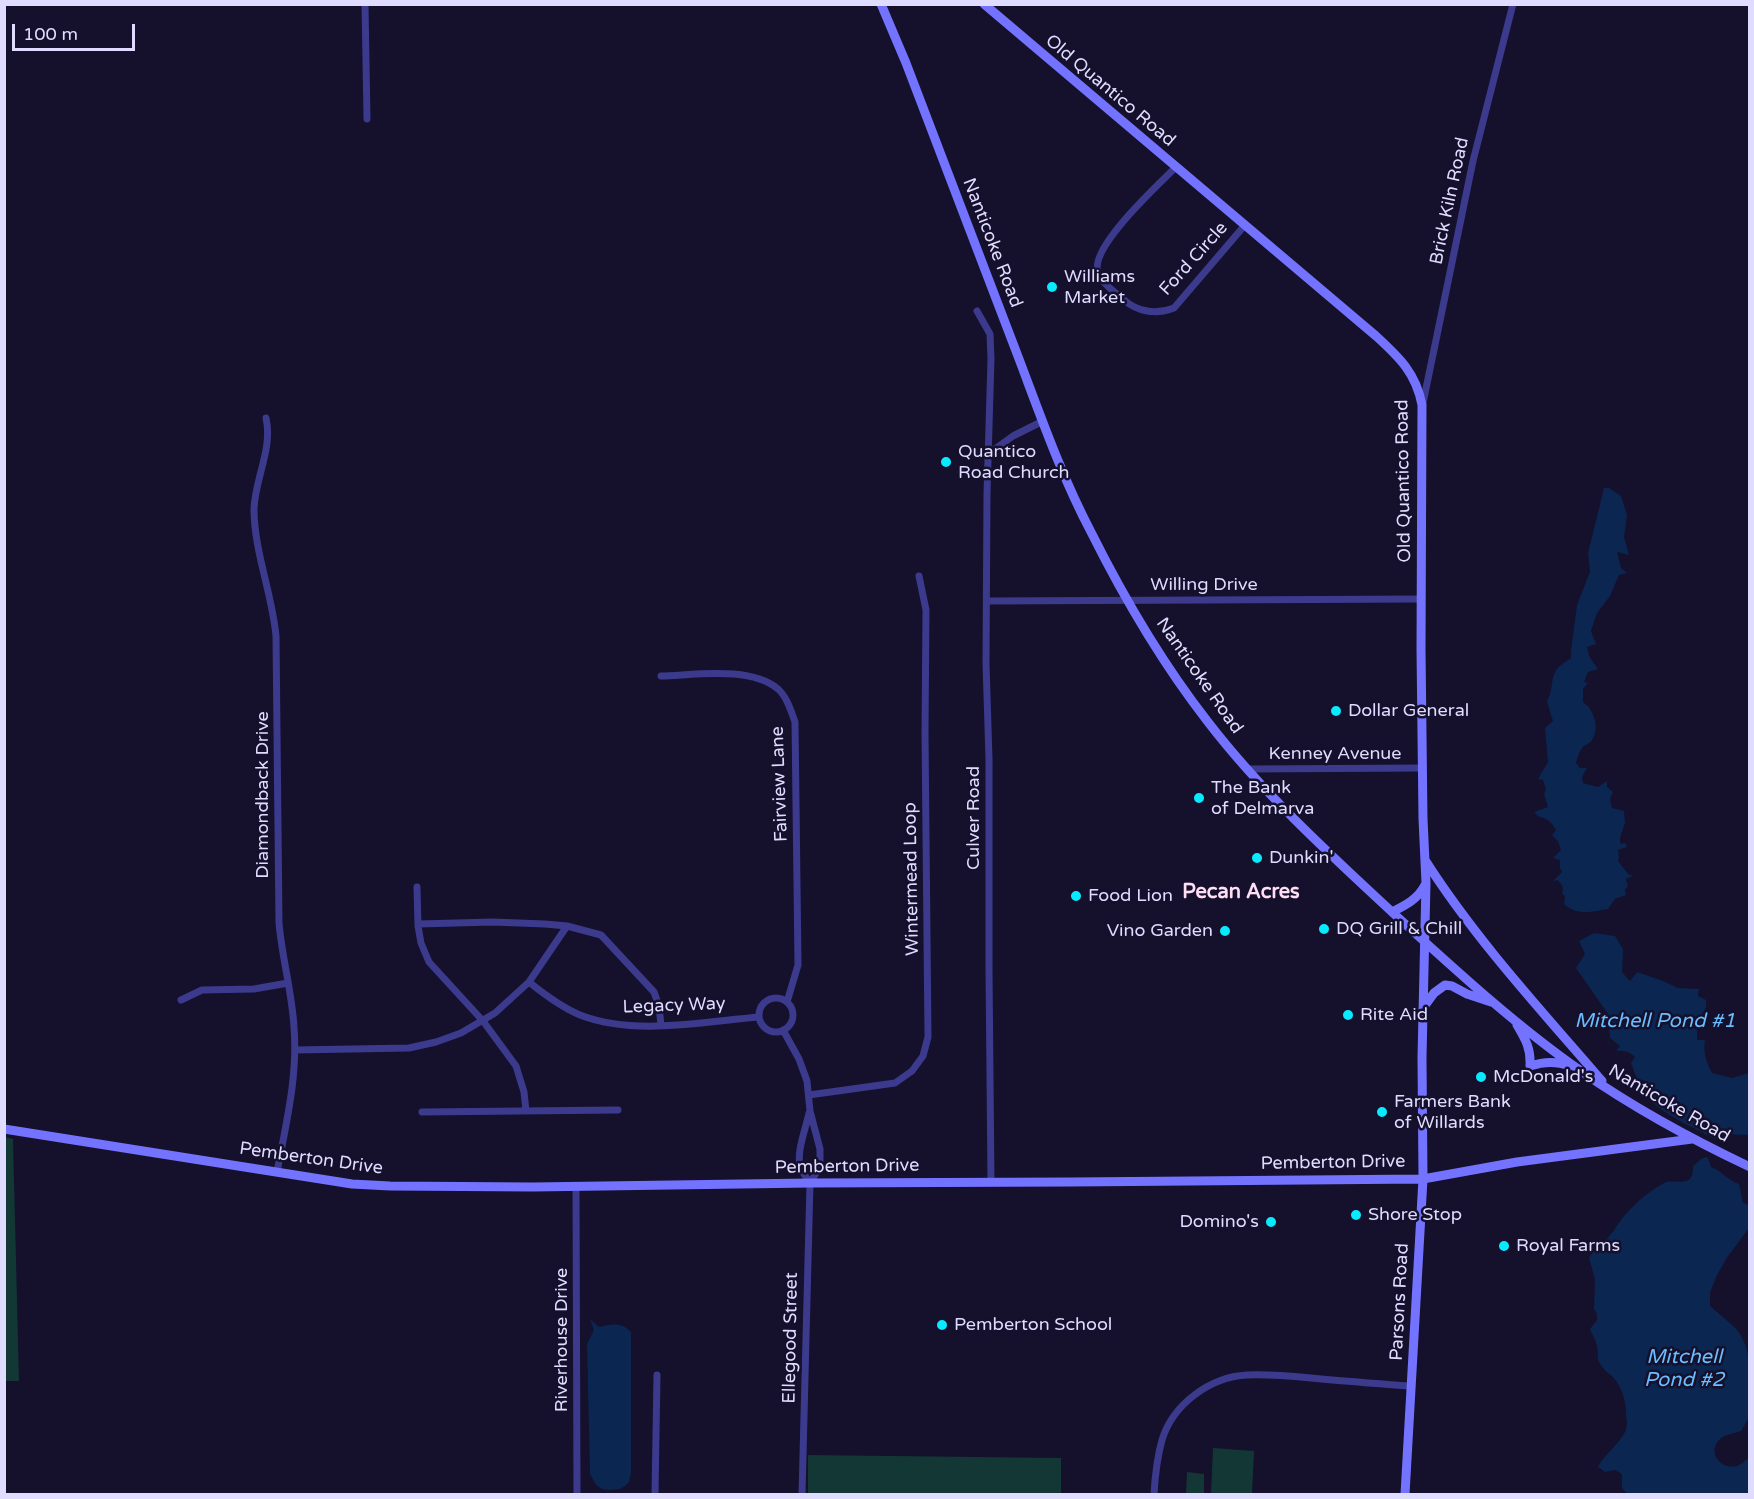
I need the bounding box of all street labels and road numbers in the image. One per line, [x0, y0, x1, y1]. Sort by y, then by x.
street label: Old Quantico Road [1041, 30, 1179, 152]
street label: Brick Kiln Road [1426, 135, 1474, 267]
street label: Nanticoke Road [957, 175, 1027, 311]
street label: Ford Circle [1155, 218, 1233, 300]
street label: Old Quantico Road [1392, 399, 1416, 563]
street label: Willing Drive [1150, 574, 1258, 596]
street label: Nanticoke Road [1151, 614, 1247, 738]
street label: Diamondback Drive [252, 711, 274, 879]
street label: Fairview Lane [767, 726, 793, 842]
street label: Kenney Avenue [1268, 743, 1402, 765]
street label: Culver Road [963, 766, 985, 870]
street label: Wintermead Loop [900, 802, 924, 956]
street label: Legacy Way [622, 993, 726, 1019]
street label: Nanticoke Road [1604, 1060, 1734, 1148]
street label: Pemberton Drive [238, 1138, 384, 1180]
street label: Pemberton Drive [1260, 1151, 1406, 1175]
street label: Pemberton Drive [774, 1155, 920, 1179]
street label: Parsons Road [1386, 1243, 1414, 1361]
street label: Riverhouse Drive [551, 1268, 573, 1412]
street label: Ellegood Street [779, 1272, 803, 1404]

